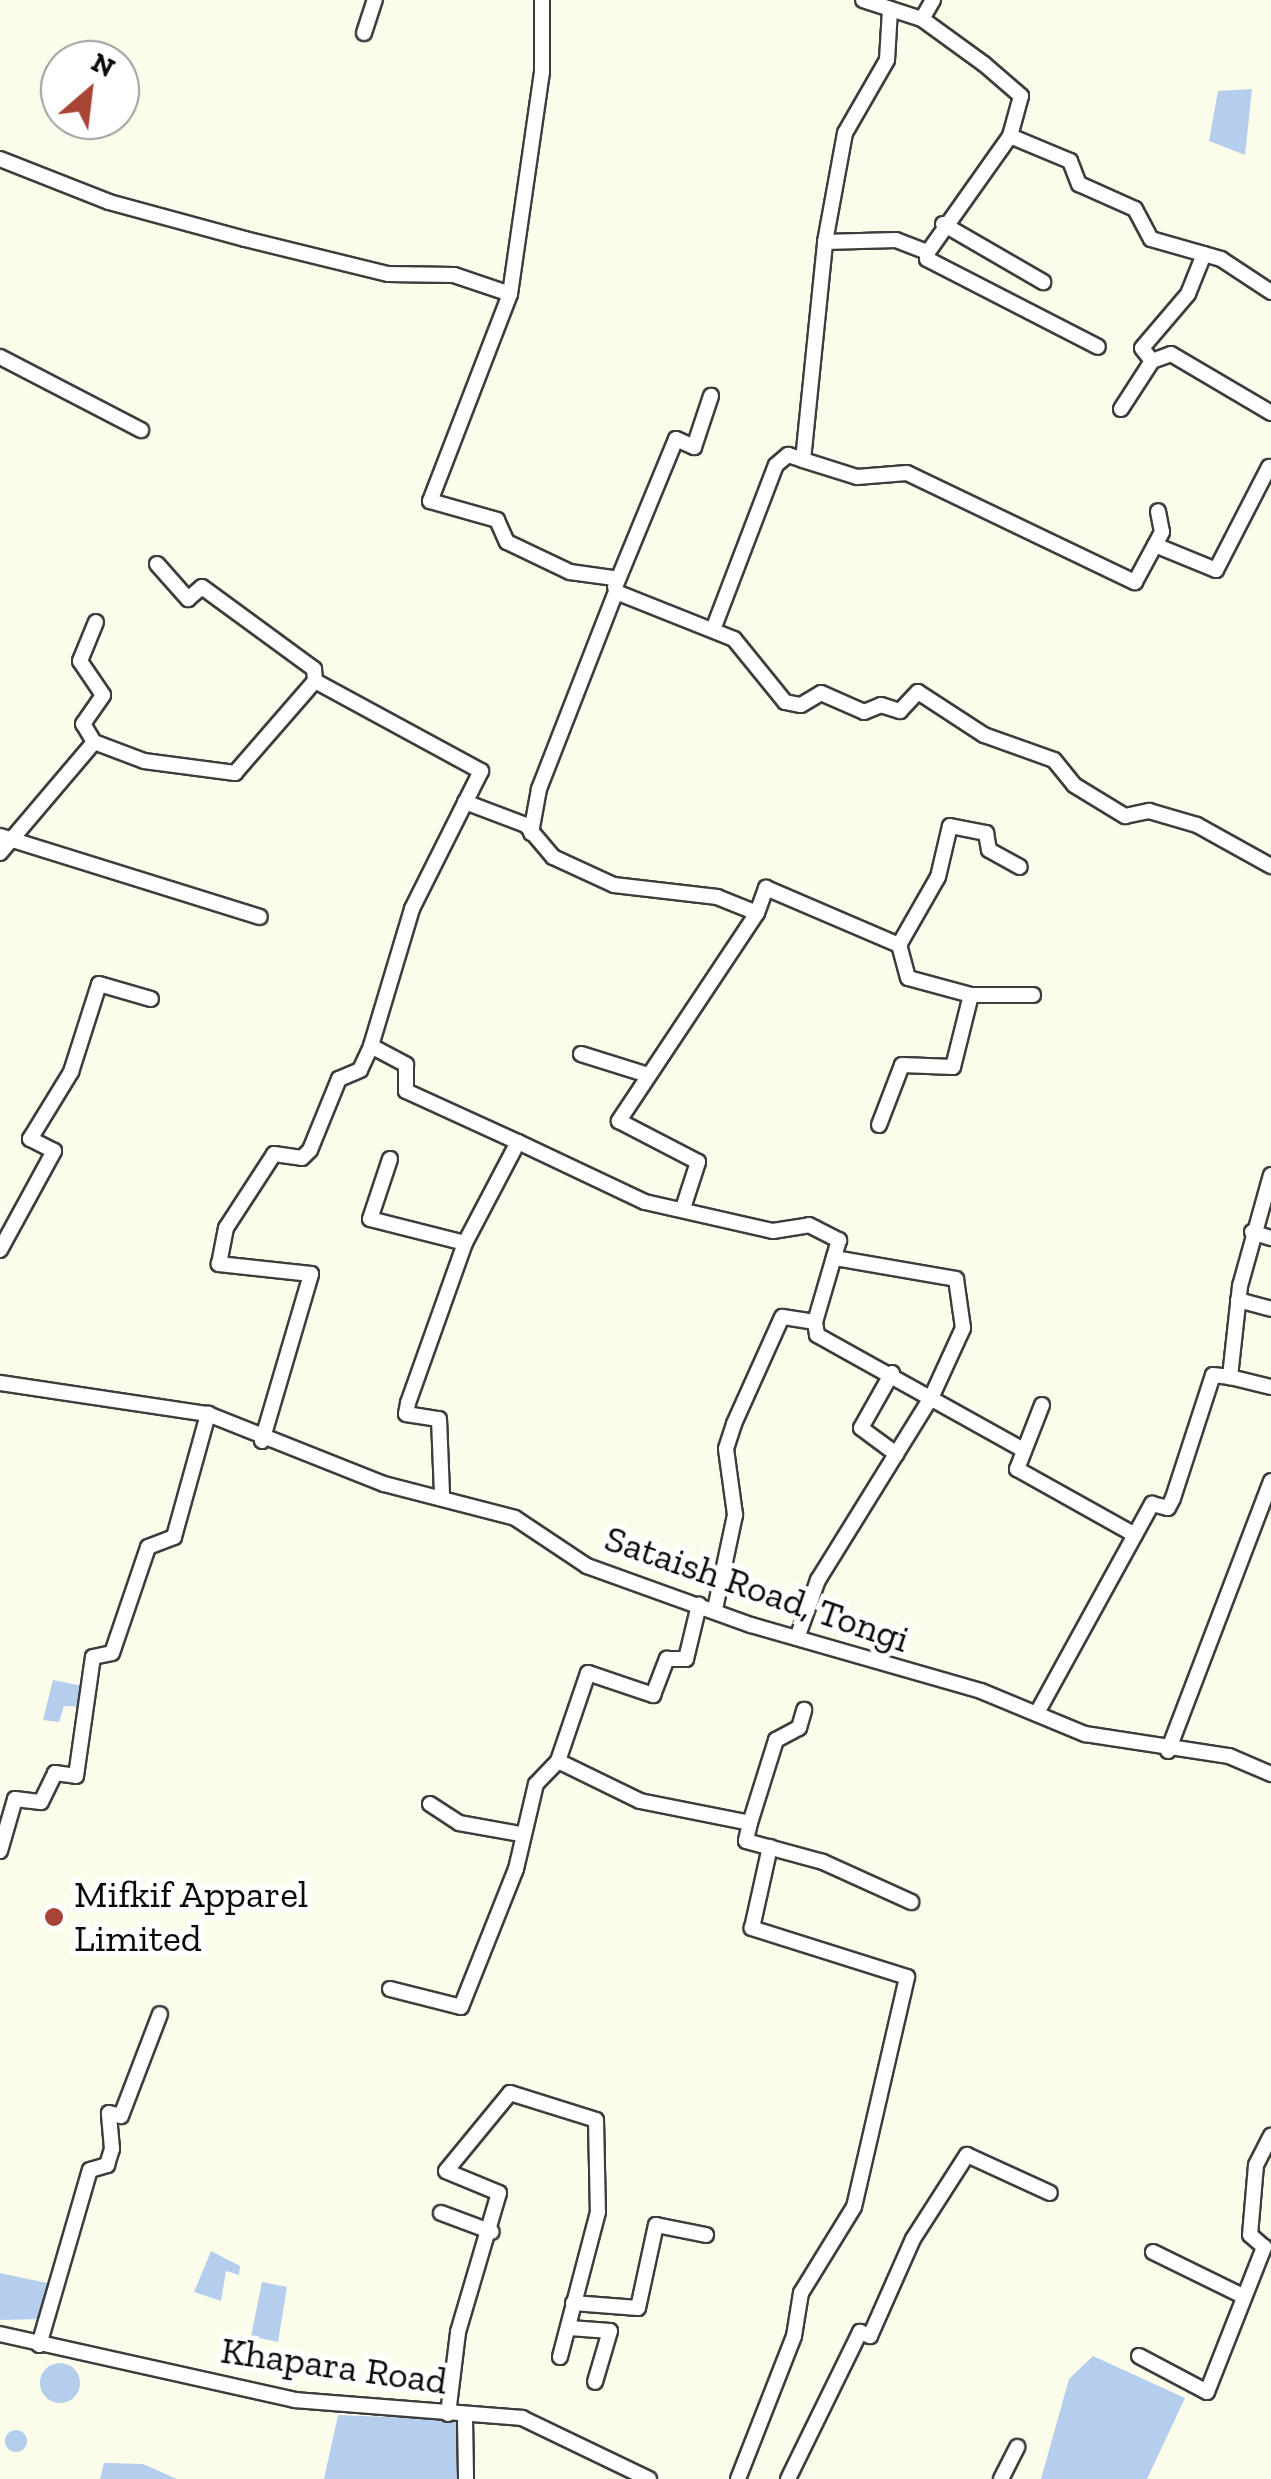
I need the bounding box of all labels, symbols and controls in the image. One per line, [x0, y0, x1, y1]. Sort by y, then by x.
north arrow [40, 40, 140, 140]
text: N [86, 45, 121, 84]
street label: Sataish Road, Tongi [598, 1515, 916, 1663]
place label: Mifkif Apparel Limited [74, 1872, 309, 1962]
marker: Mifkif Apparel Limited [43, 1906, 65, 1928]
street label: Khapara Road [218, 2328, 450, 2404]

